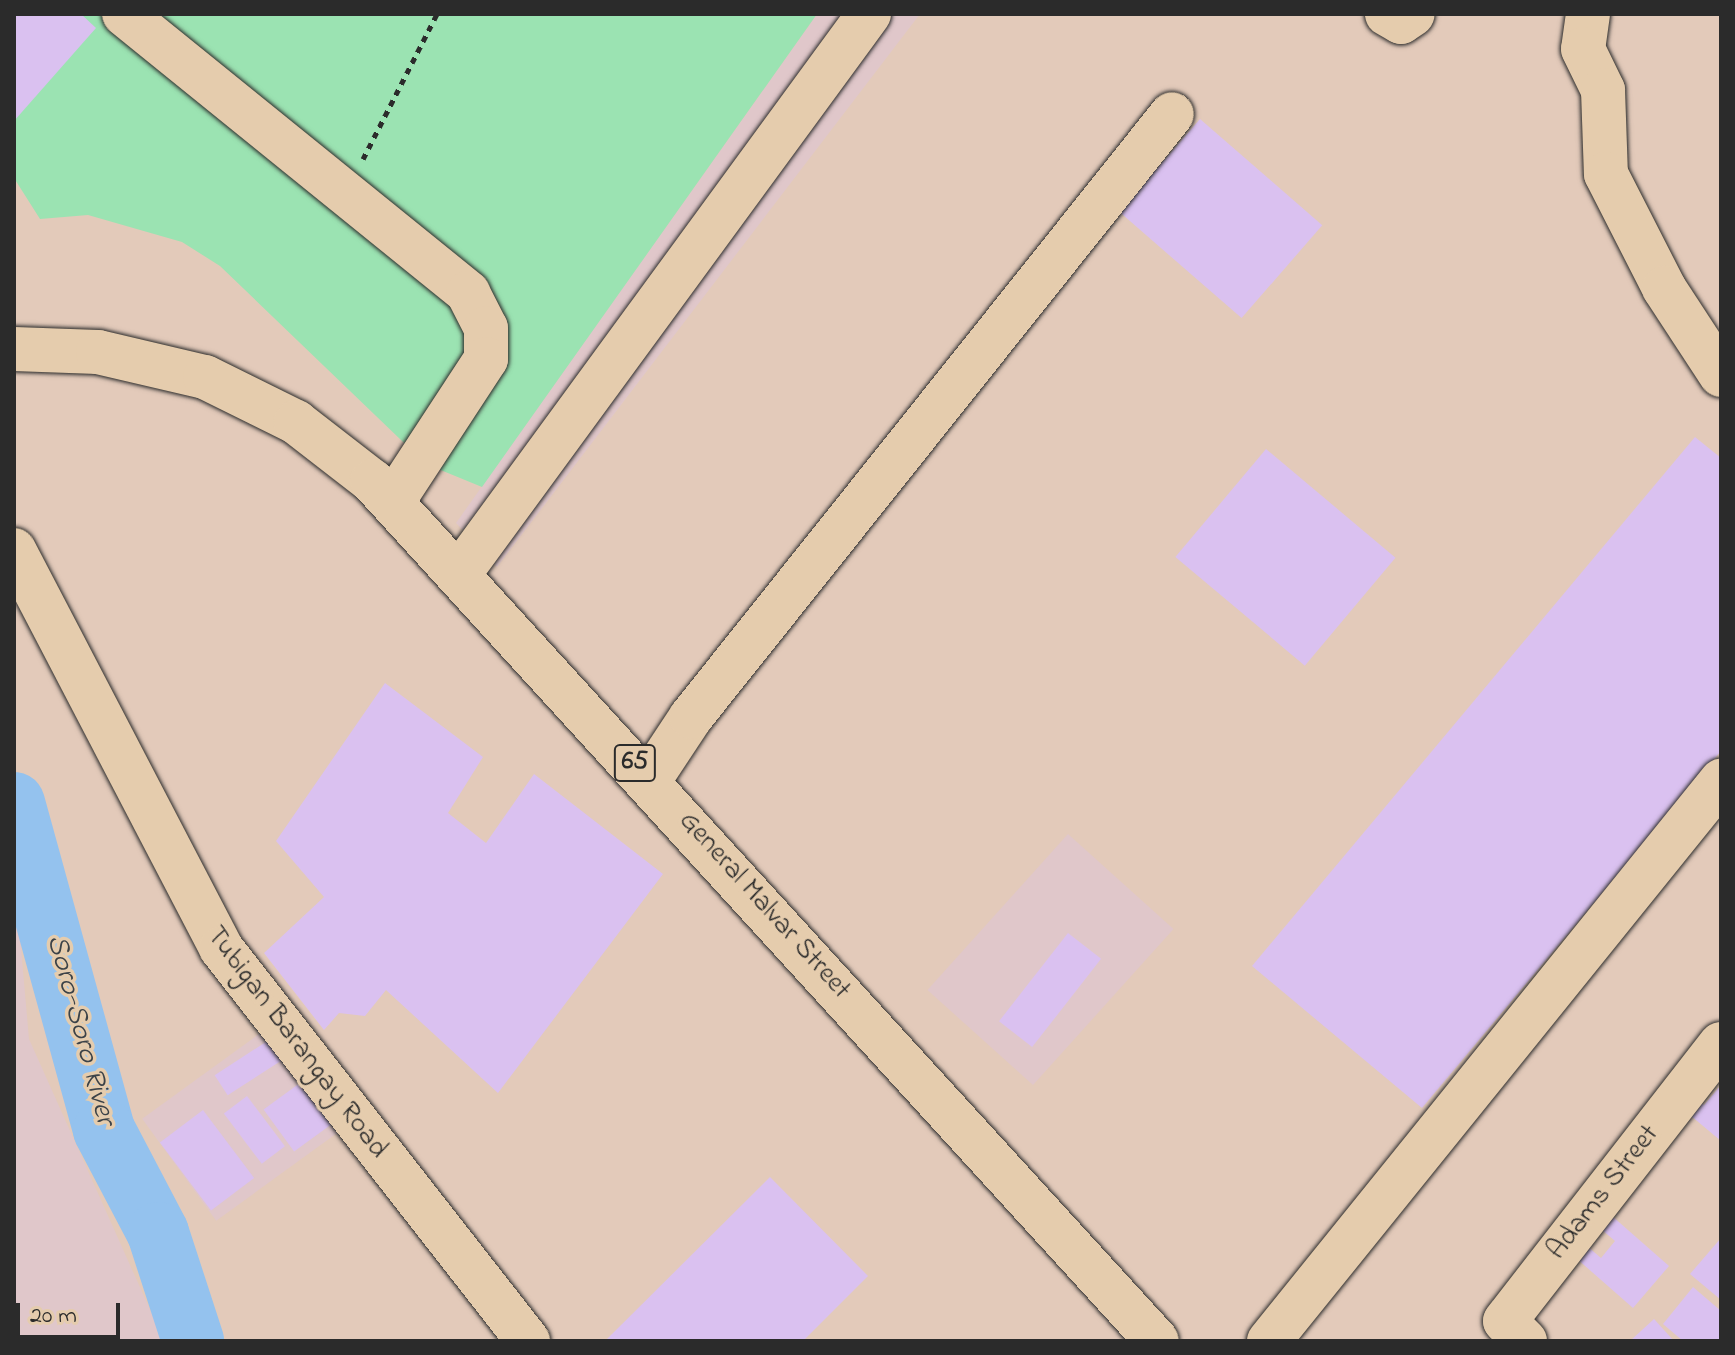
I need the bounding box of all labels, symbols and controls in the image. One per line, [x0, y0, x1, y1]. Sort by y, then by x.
road number: 65 [613, 741, 657, 785]
street label: General Malvar Street [671, 805, 857, 1007]
street label: Tubigan Barangay Road [198, 921, 394, 1165]
water label: Soro-Soro River [37, 931, 123, 1129]
street label: Adams Street [1541, 1119, 1667, 1267]
scale bar [20, 1287, 124, 1337]
text: 20 m [30, 1299, 77, 1334]

